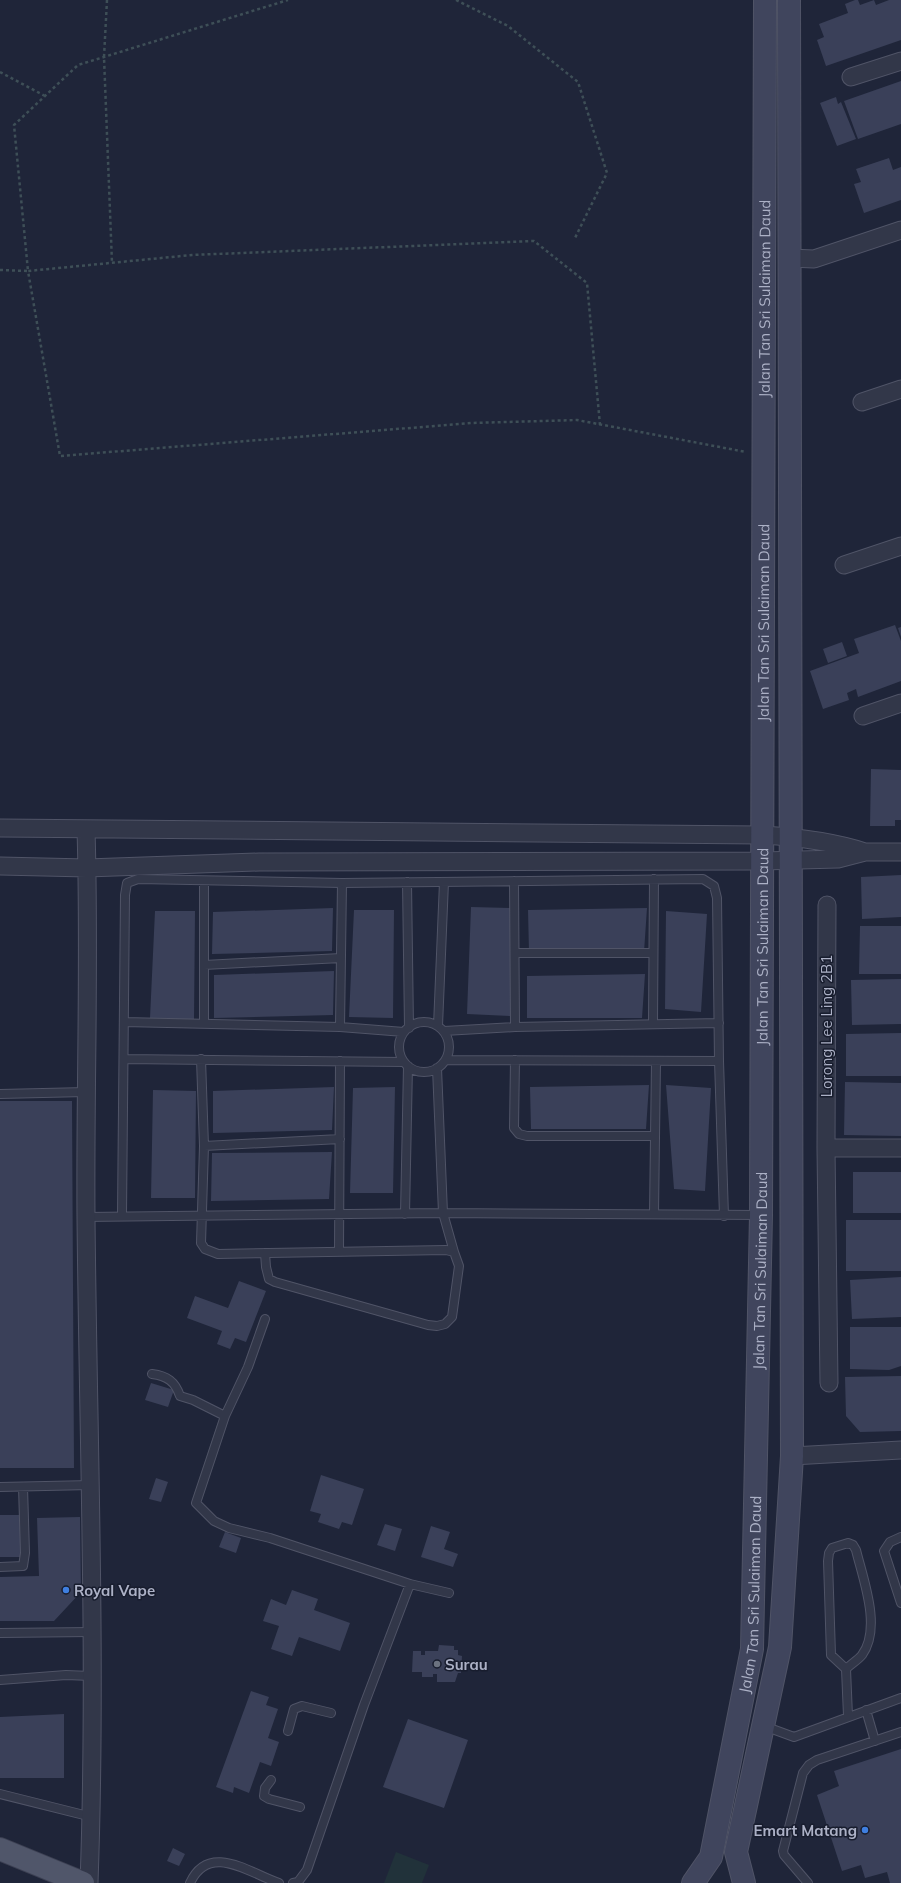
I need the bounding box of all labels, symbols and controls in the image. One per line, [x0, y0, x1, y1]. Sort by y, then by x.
street label: Jalan Tan Sri Sulaiman Daud [754, 200, 774, 398]
street label: Jalan Tan Sri Sulaiman Daud [753, 524, 773, 722]
street label: Jalan Tan Sri Sulaiman Daud [752, 848, 772, 1046]
street label: Lorong Lee Ling 2B1 [817, 955, 836, 1097]
street label: Jalan Tan Sri Sulaiman Daud [748, 1172, 771, 1370]
street label: Jalan Tan Sri Sulaiman Daud [734, 1495, 765, 1695]
place label: Royal Vape [74, 1581, 155, 1600]
marker: Royal Vape [61, 1585, 71, 1595]
place label: Surau [445, 1655, 488, 1674]
marker: Surau [432, 1659, 442, 1669]
place label: Emart Matang [753, 1821, 857, 1840]
marker: Emart Matang [860, 1825, 870, 1835]

